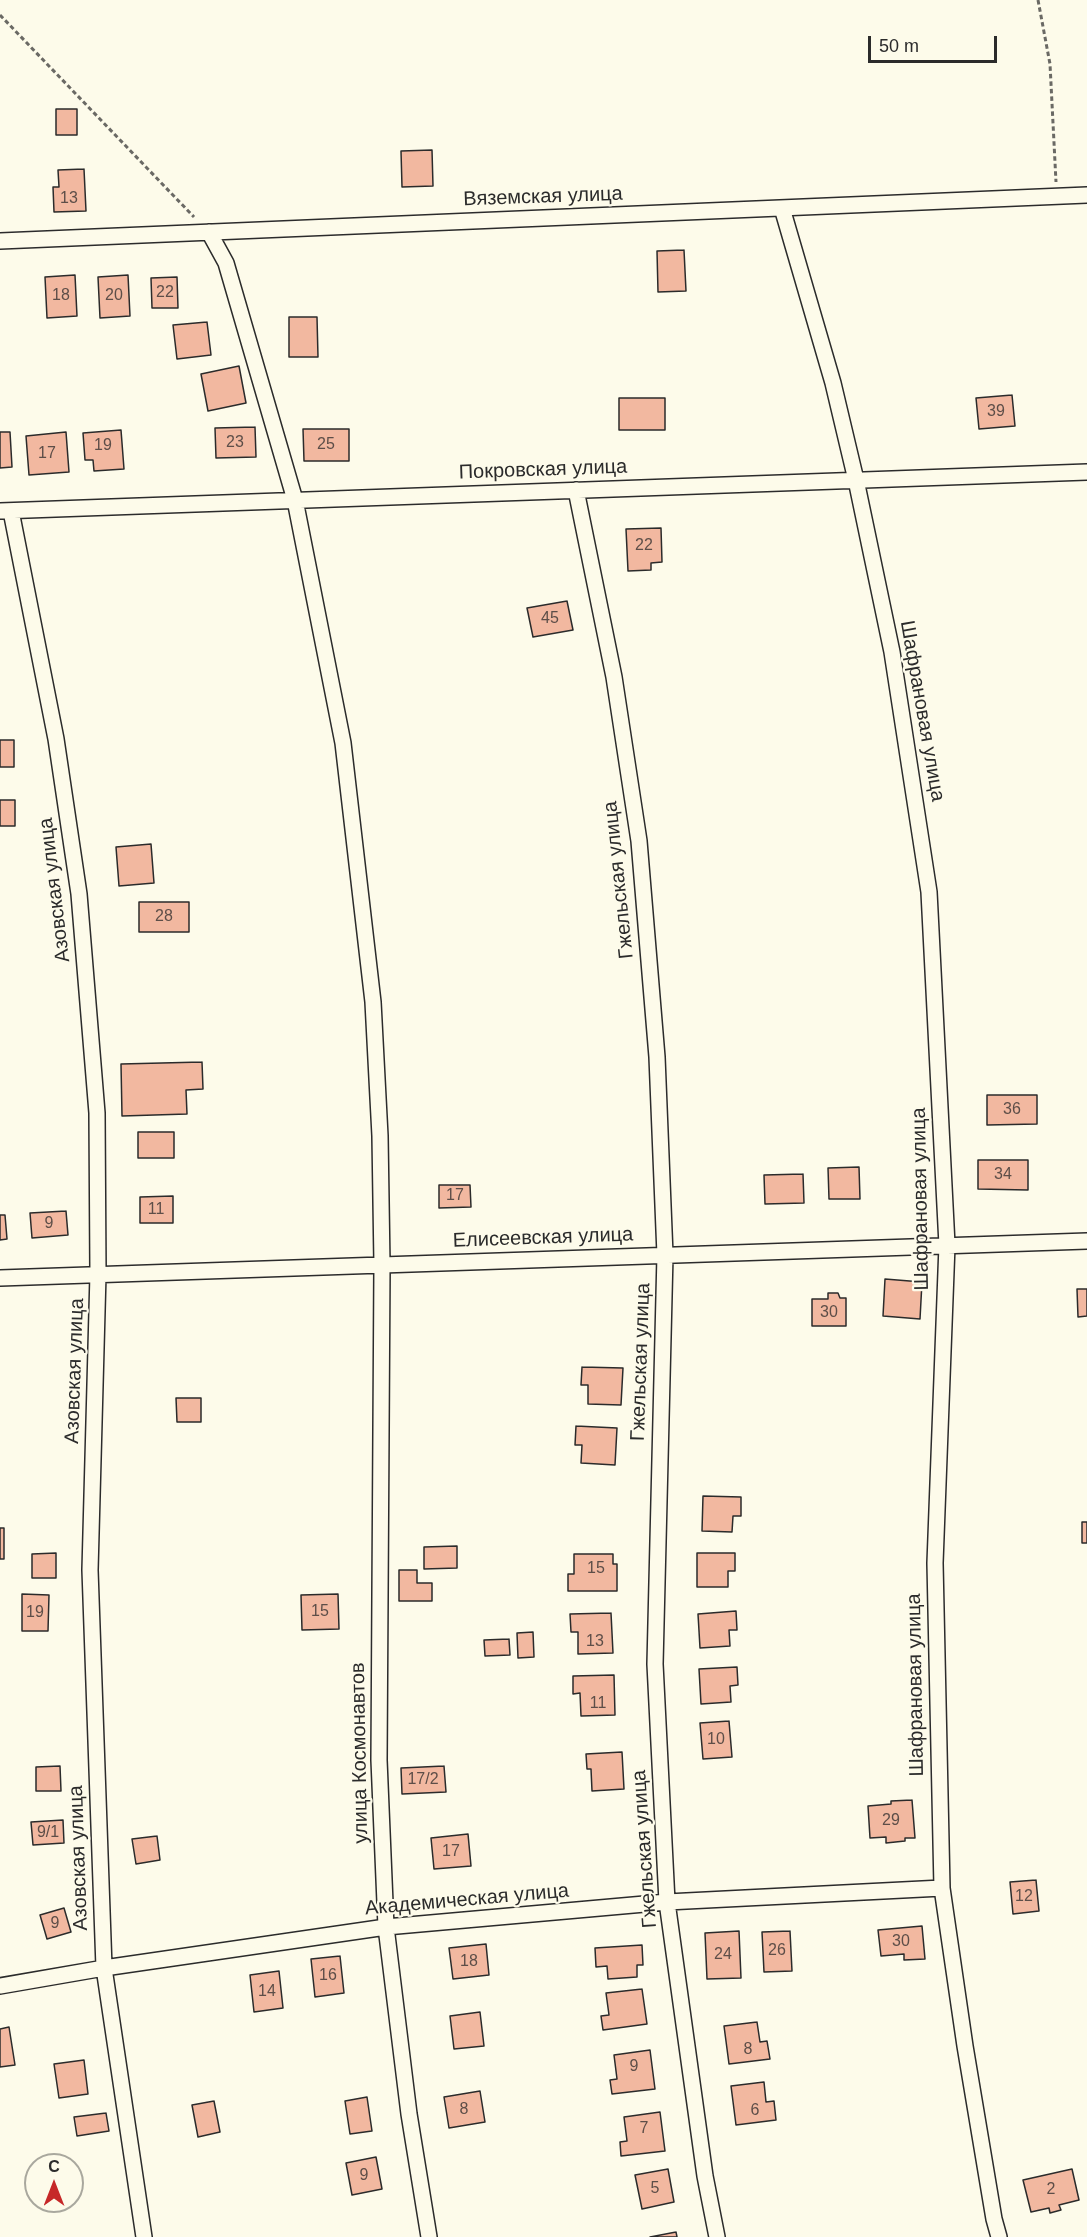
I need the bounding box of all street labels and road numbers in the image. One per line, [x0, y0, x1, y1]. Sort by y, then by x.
street label: Вяземская улица [463, 182, 623, 212]
street label: Покровская улица [458, 455, 628, 485]
street label: Шафрановая улица [894, 619, 950, 803]
street label: Гжельская улица [599, 800, 639, 960]
street label: Азовская улица [34, 816, 76, 964]
street label: Шафрановая улица [907, 1107, 935, 1291]
street label: Елисеевская улица [452, 1223, 634, 1253]
street label: Гжельская улица [626, 1282, 656, 1442]
street label: Азовская улица [60, 1298, 90, 1444]
street label: Шафрановая улица [902, 1593, 930, 1777]
street label: улица Космонавтов [346, 1662, 374, 1844]
street label: Гжельская улица [628, 1769, 662, 1929]
street label: Азовская улица [64, 1785, 94, 1931]
street label: Академическая улица [364, 1879, 570, 1921]

